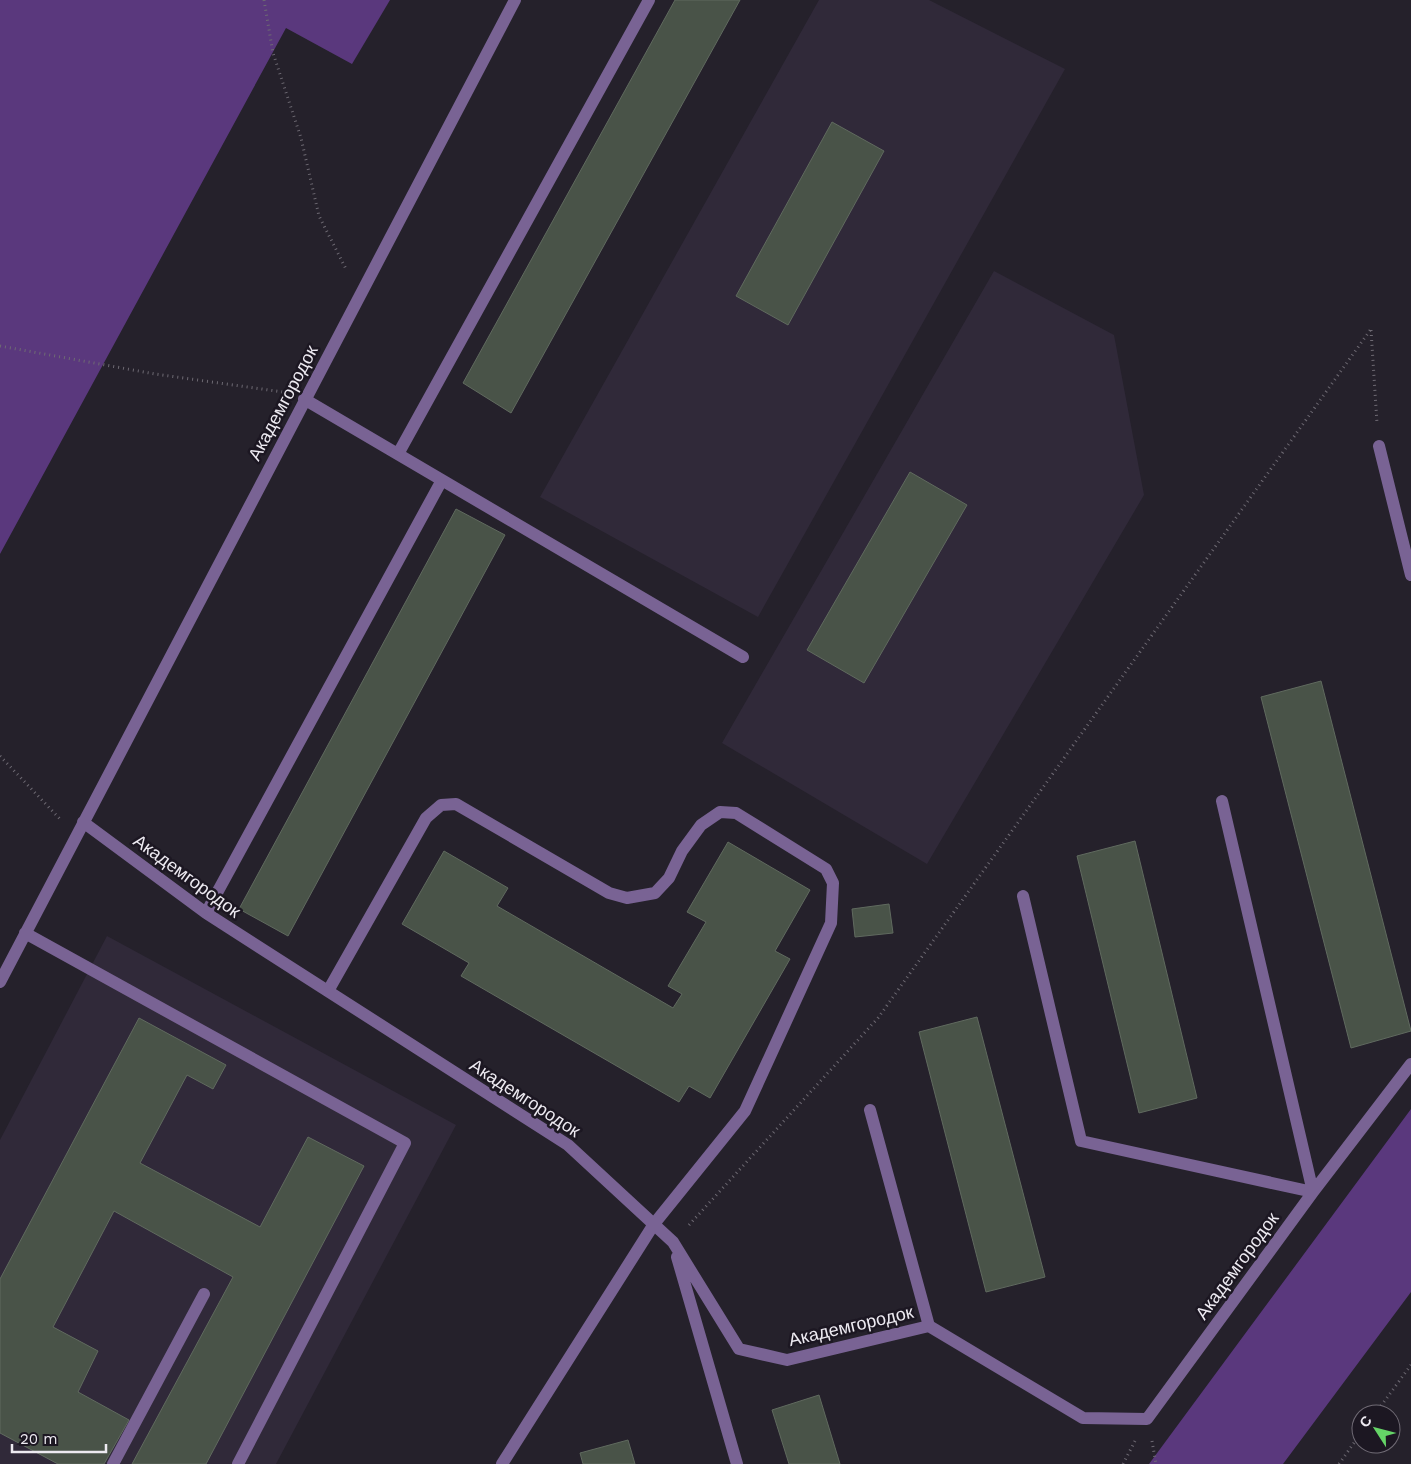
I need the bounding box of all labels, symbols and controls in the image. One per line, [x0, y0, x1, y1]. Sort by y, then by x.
street label: Академгородок [243, 341, 322, 464]
street label: Академгородок [130, 830, 245, 922]
street label: Академгородок [466, 1054, 585, 1141]
street label: Академгородок [1191, 1208, 1283, 1323]
street label: Академгородок [786, 1301, 915, 1350]
north arrow [1351, 1404, 1401, 1454]
text: С [1356, 1413, 1375, 1430]
scale bar [12, 1422, 106, 1454]
text: 20 m [20, 1430, 58, 1448]

